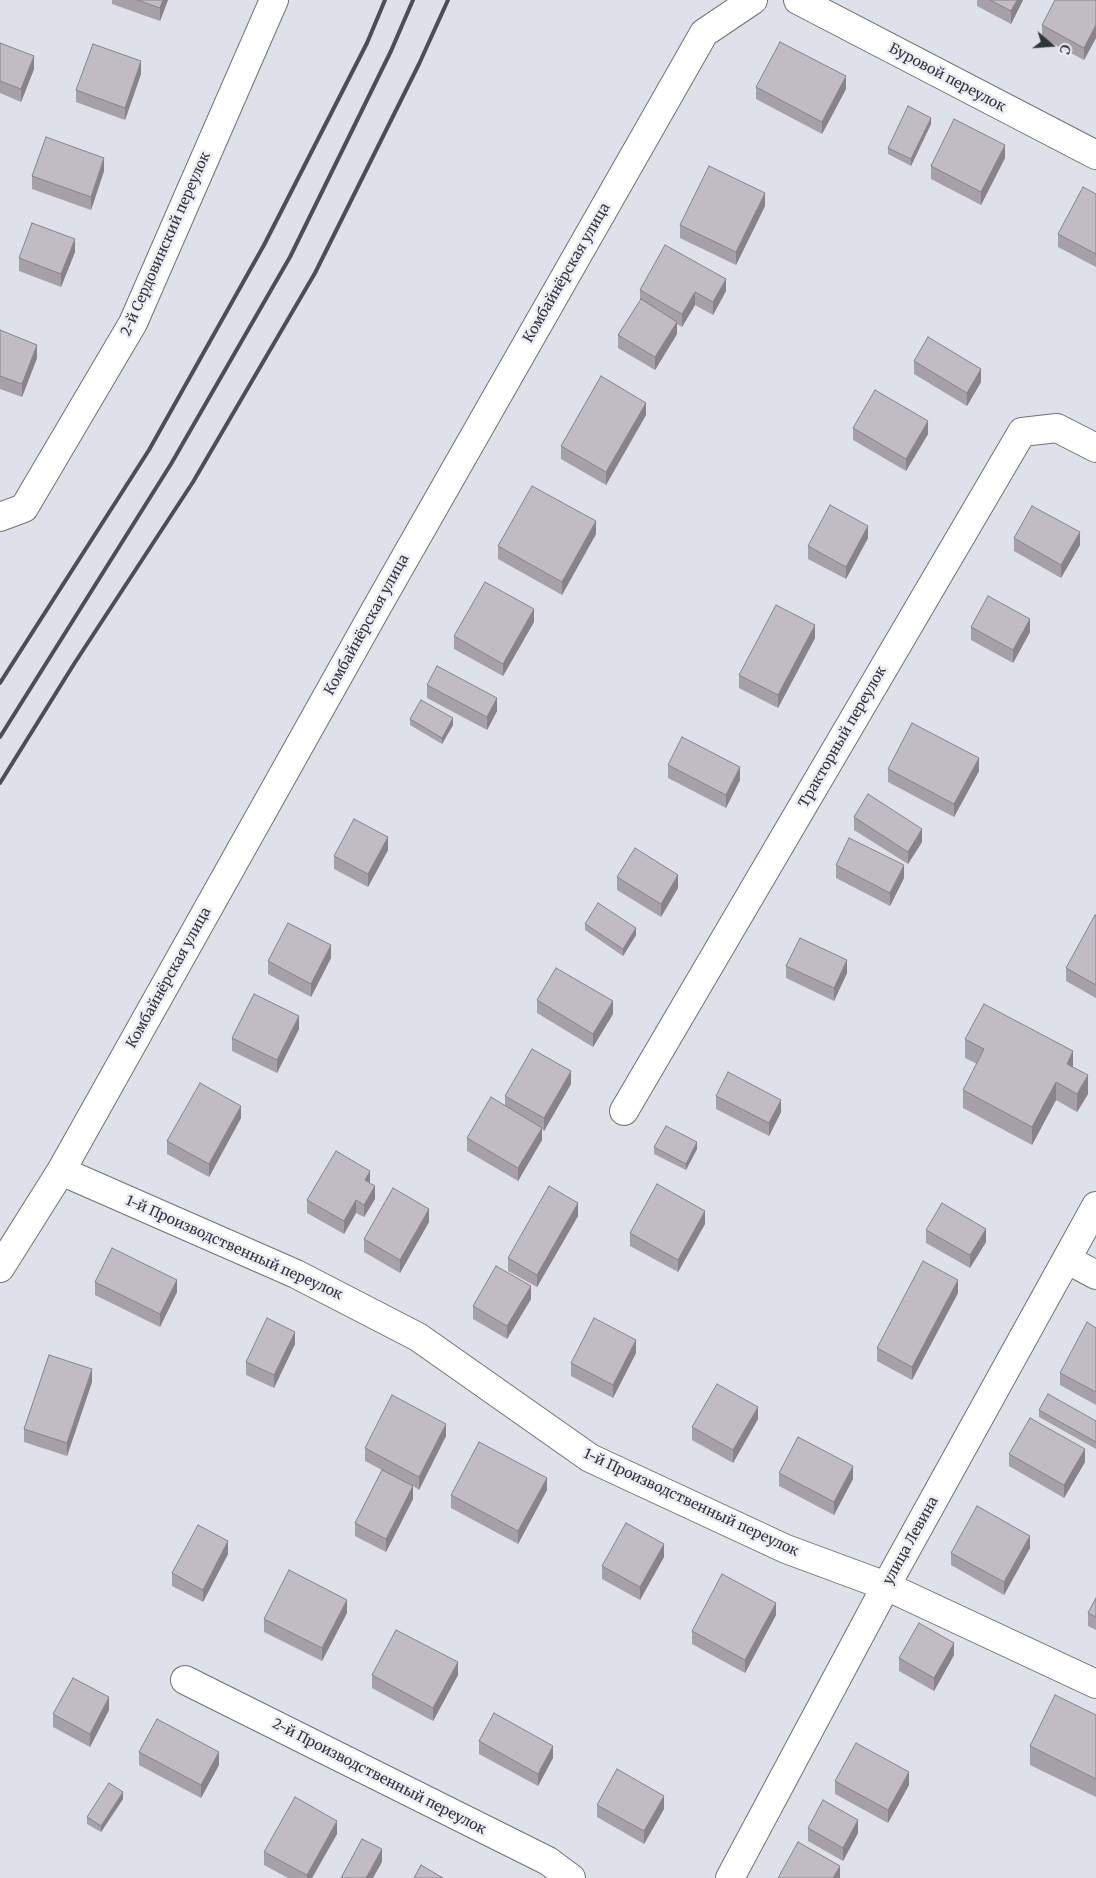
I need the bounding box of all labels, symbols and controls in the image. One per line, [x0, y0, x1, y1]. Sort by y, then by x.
north arrow [1026, 20, 1076, 70]
street label: Буровой переулок [886, 40, 1008, 116]
text: С [1055, 42, 1075, 57]
street label: 2-й Сердовинский переулок [118, 149, 214, 339]
street label: Комбайнёрская улица [520, 200, 614, 346]
street label: Комбайнёрская улица [321, 552, 413, 698]
street label: Тракторный переулок [796, 663, 890, 811]
street label: Комбайнёрская улица [123, 905, 215, 1051]
street label: 1-й Производственный переулок [123, 1192, 345, 1304]
street label: 1-й Производственный переулок [581, 1446, 801, 1560]
street label: улица Левина [880, 1494, 942, 1588]
street label: 2-й Производственный переулок [269, 1716, 489, 1838]

